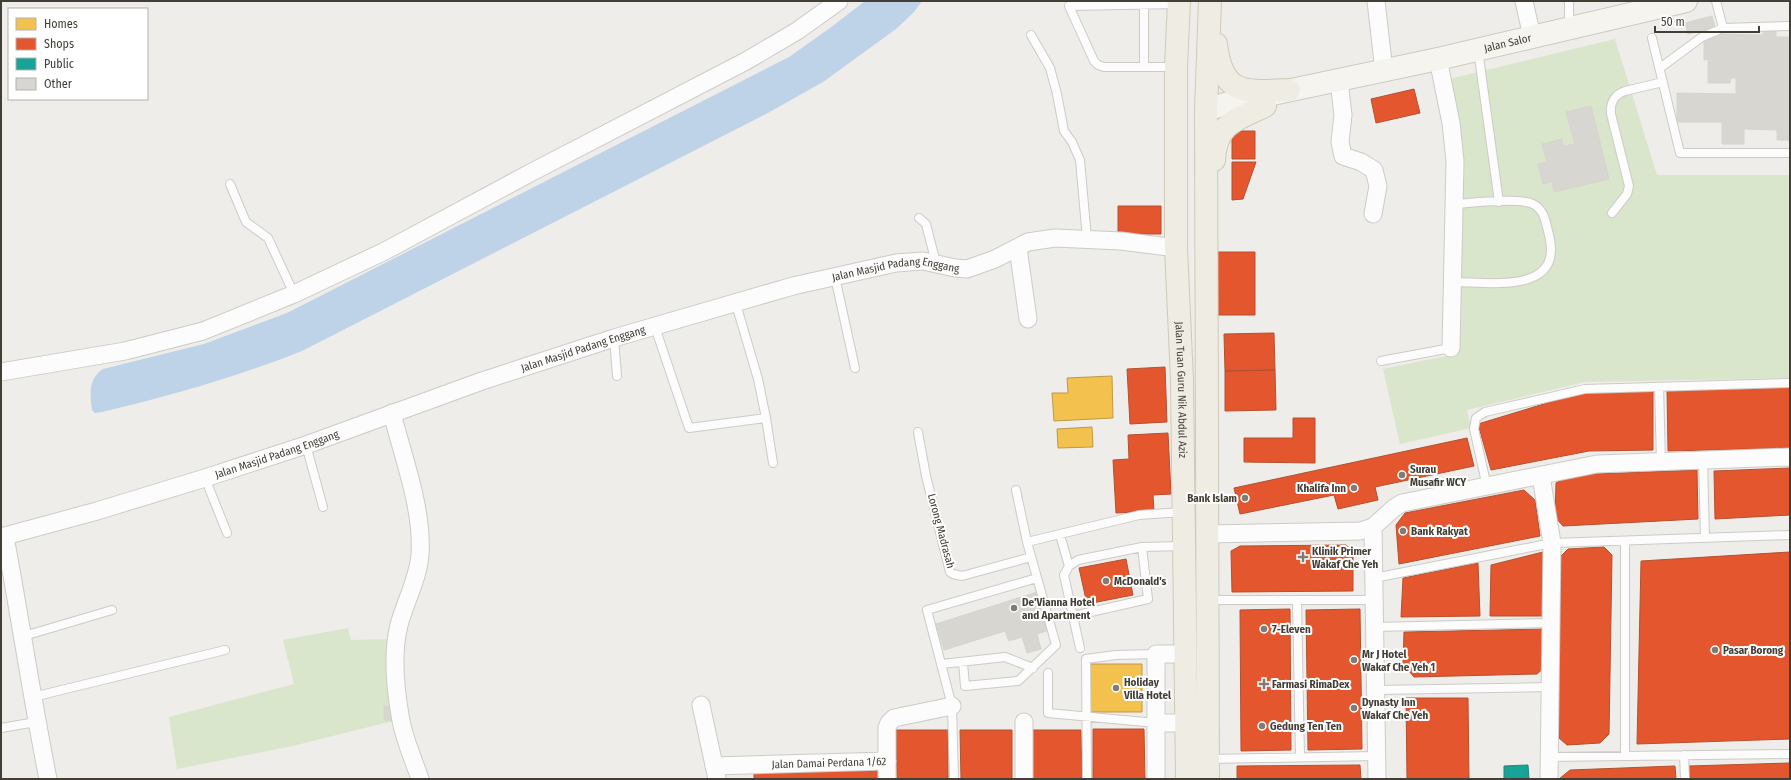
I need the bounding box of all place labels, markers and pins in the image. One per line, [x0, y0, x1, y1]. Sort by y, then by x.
place label: Surau Musafir WCY [1410, 463, 1467, 489]
marker: Surau Musafir WCY [1397, 470, 1407, 480]
place label: Khalifa Inn [1297, 482, 1346, 495]
marker: Khalifa Inn [1349, 483, 1359, 493]
place label: Bank Islam [1187, 492, 1237, 505]
marker: Bank Islam [1240, 493, 1250, 503]
place label: Bank Rakyat [1411, 525, 1468, 538]
marker: Bank Rakyat [1398, 526, 1408, 536]
place label: Klinik Primer Wakaf Che Yeh [1312, 545, 1379, 571]
marker: Klinik Primer Wakaf Che Yeh [1297, 551, 1309, 563]
place label: McDonald's [1114, 575, 1167, 588]
marker: McDonald's [1101, 576, 1111, 586]
place label: De'Vianna Hotel and Apartment [1022, 596, 1096, 622]
marker: De'Vianna Hotel and Apartment [1009, 603, 1019, 613]
place label: 7-Eleven [1272, 623, 1311, 636]
marker: 7-Eleven [1259, 624, 1269, 634]
place label: Pasar Borong [1723, 644, 1784, 657]
marker: Pasar Borong [1710, 645, 1720, 655]
place label: Mr J Hotel Wakaf Che Yeh 1 [1362, 648, 1435, 674]
marker: Mr J Hotel Wakaf Che Yeh 1 [1349, 655, 1359, 665]
place label: Holiday Villa Hotel [1123, 676, 1172, 702]
place label: Farmasi RimaDex [1272, 678, 1350, 691]
marker: Farmasi RimaDex [1259, 679, 1269, 689]
marker: Holiday Villa Hotel [1111, 683, 1121, 693]
place label: Dynasty Inn Wakaf Che Yeh [1362, 696, 1429, 722]
marker: Dynasty Inn Wakaf Che Yeh [1349, 703, 1359, 713]
place label: Gedung Ten Ten [1270, 720, 1342, 733]
marker: Gedung Ten Ten [1257, 721, 1267, 731]

